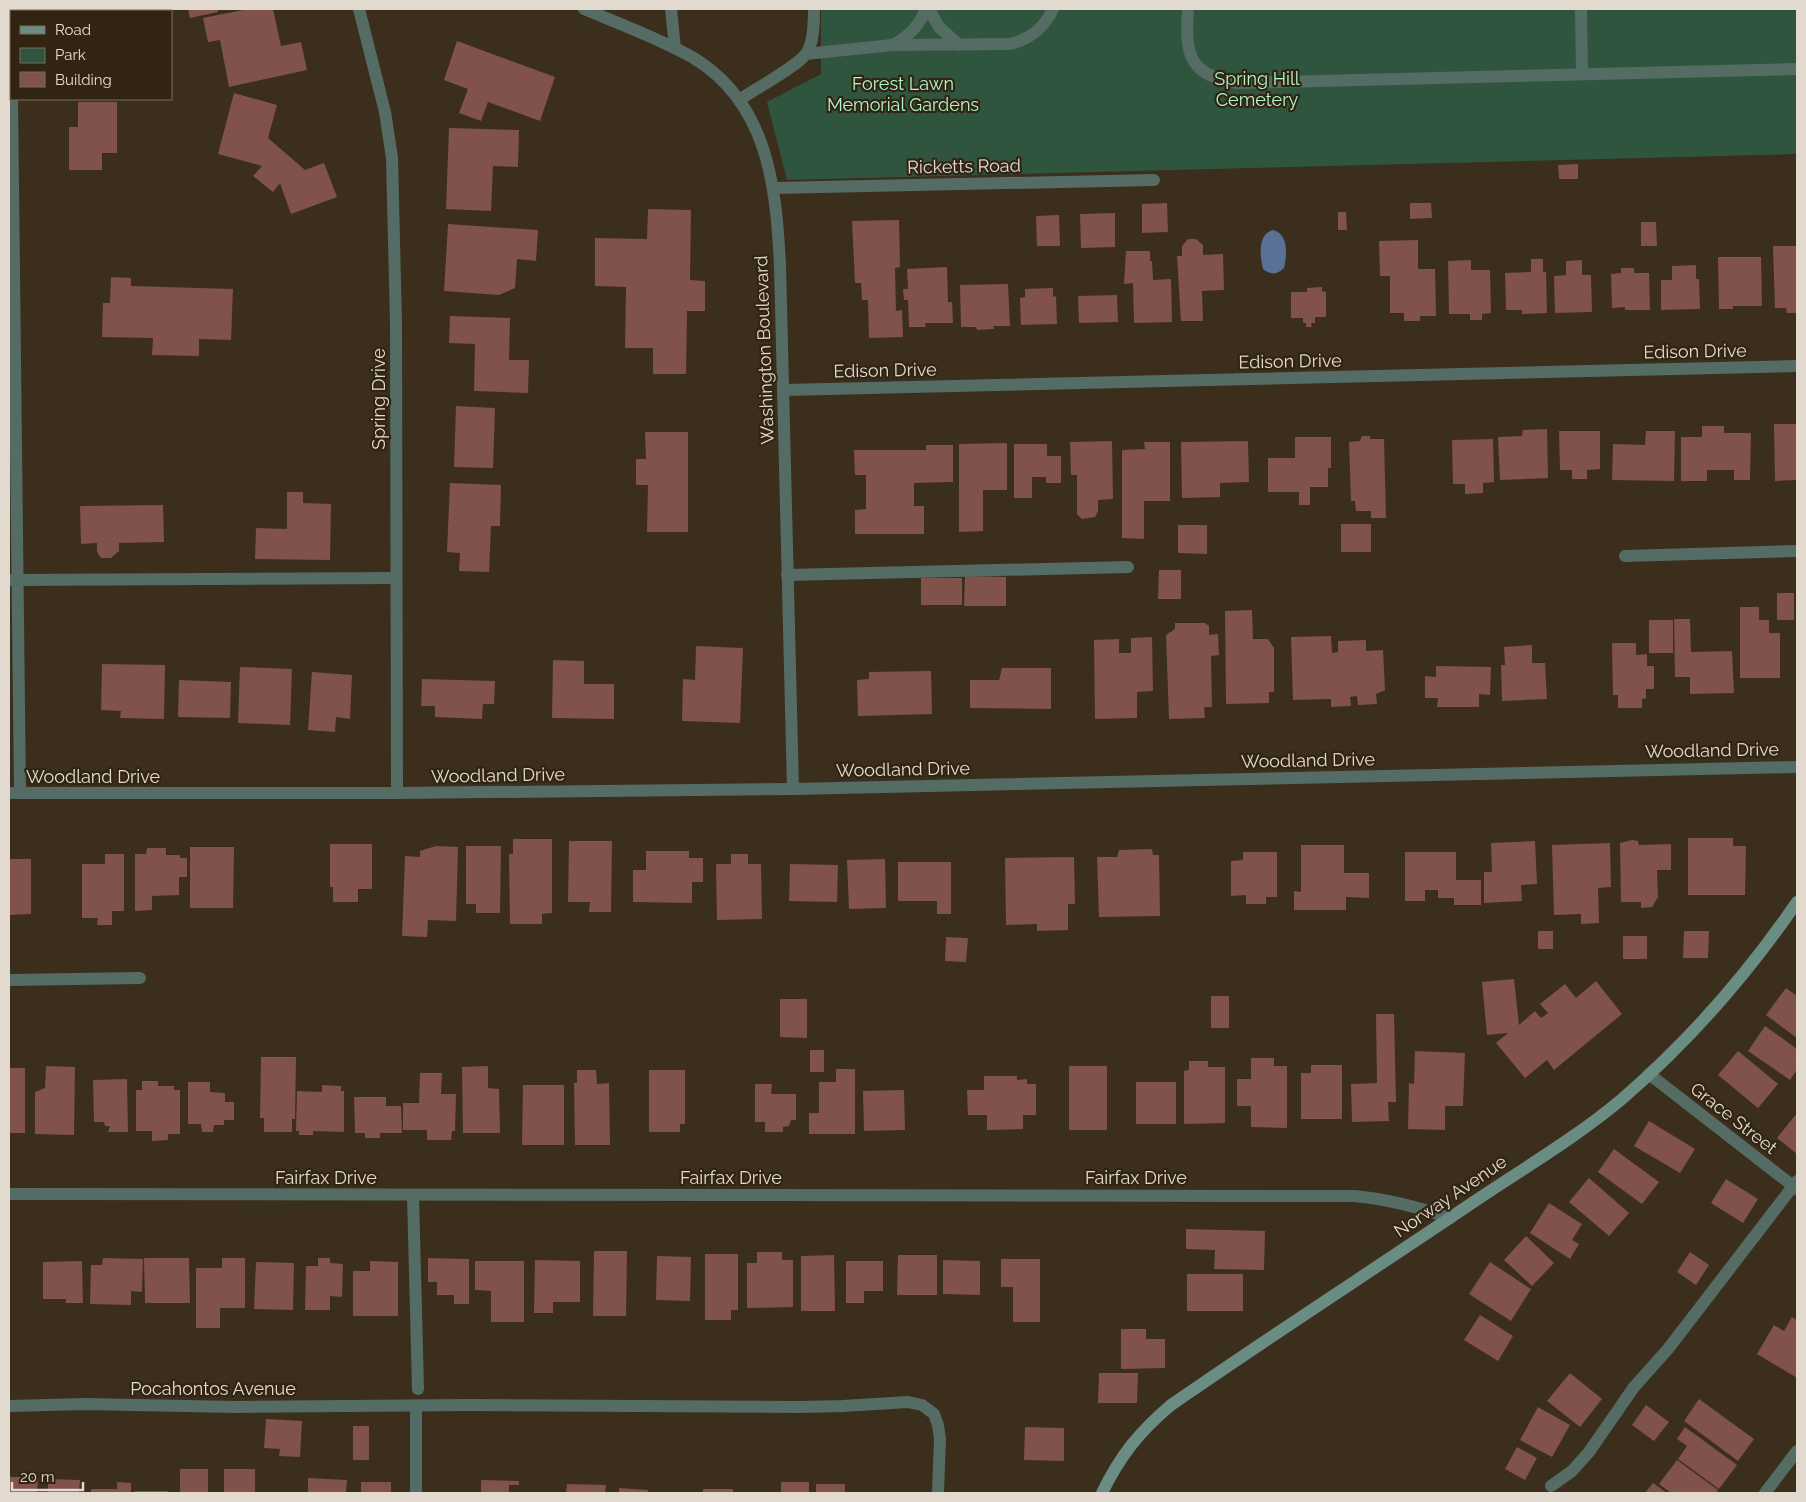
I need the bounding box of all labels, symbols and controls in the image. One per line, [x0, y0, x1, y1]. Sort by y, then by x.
legend [10, 10, 172, 100]
text: Road [55, 21, 91, 39]
text: Park [55, 46, 86, 64]
park label: Spring Hill Cemetery [1214, 68, 1300, 110]
text: Building [55, 71, 112, 89]
park label: Forest Lawn Memorial Gardens [827, 73, 979, 115]
street label: Ricketts Road [907, 155, 1021, 177]
street label: Washington Boulevard [750, 255, 778, 445]
street label: Edison Drive [1643, 340, 1747, 362]
street label: Spring Drive [368, 348, 389, 450]
street label: Edison Drive [1238, 350, 1342, 372]
street label: Edison Drive [833, 359, 937, 381]
street label: Woodland Drive [1645, 738, 1780, 762]
street label: Woodland Drive [1241, 748, 1376, 772]
street label: Woodland Drive [836, 757, 971, 781]
street label: Woodland Drive [431, 763, 566, 787]
street label: Woodland Drive [26, 766, 161, 787]
street label: Grace Street [1687, 1078, 1781, 1158]
street label: Norway Avenue [1390, 1150, 1511, 1241]
street label: Fairfax Drive [275, 1167, 377, 1188]
street label: Fairfax Drive [680, 1167, 782, 1188]
street label: Fairfax Drive [1085, 1167, 1187, 1188]
street label: Pocahontos Avenue [130, 1378, 296, 1399]
scale bar [12, 1460, 84, 1492]
text: 20 m [20, 1468, 55, 1486]

